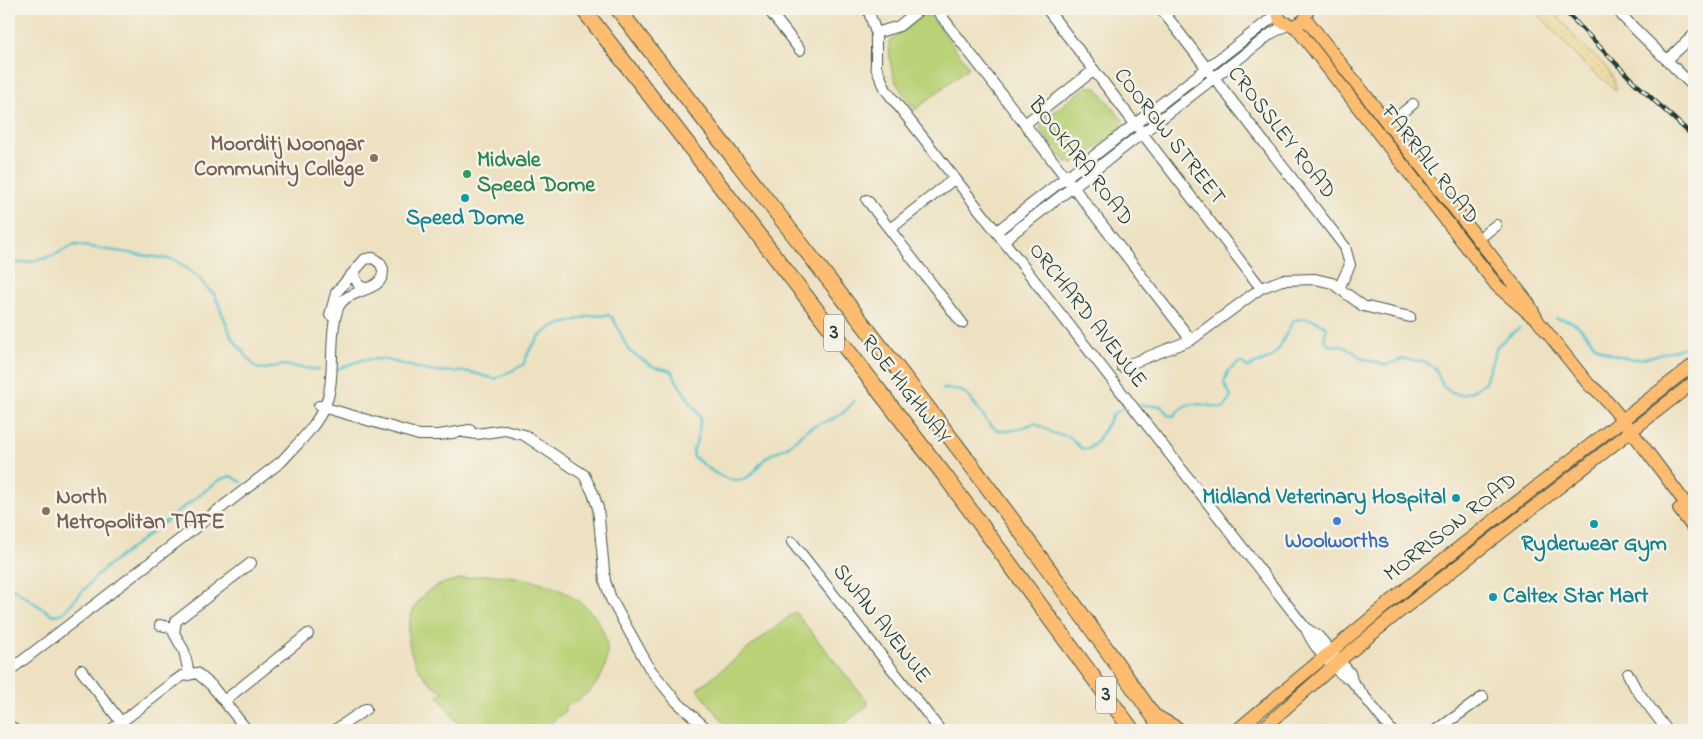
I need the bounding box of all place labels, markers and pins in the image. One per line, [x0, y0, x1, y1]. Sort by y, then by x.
place label: Moorditj Noongar Community College [194, 129, 365, 187]
place label: Midvale Speed Dome [477, 145, 596, 202]
marker: Moorditj Noongar Community College [368, 152, 380, 164]
marker: Midvale Speed Dome [461, 168, 473, 180]
marker: Speed Dome [459, 192, 471, 204]
place label: Speed Dome [406, 203, 525, 235]
place label: North Metropolitan TAFE [56, 482, 225, 539]
place label: Midland Veterinary Hospital [1202, 482, 1446, 515]
marker: Midland Veterinary Hospital [1450, 492, 1462, 504]
marker: North Metropolitan TAFE [40, 505, 52, 517]
marker: Woolworths [1331, 515, 1343, 527]
marker: Ryderwear Gym [1588, 518, 1600, 530]
place label: Woolworths [1285, 526, 1389, 558]
place label: Ryderwear Gym [1521, 529, 1667, 562]
place label: Caltex Star Mart [1503, 581, 1649, 613]
marker: Caltex Star Mart [1487, 591, 1499, 603]

